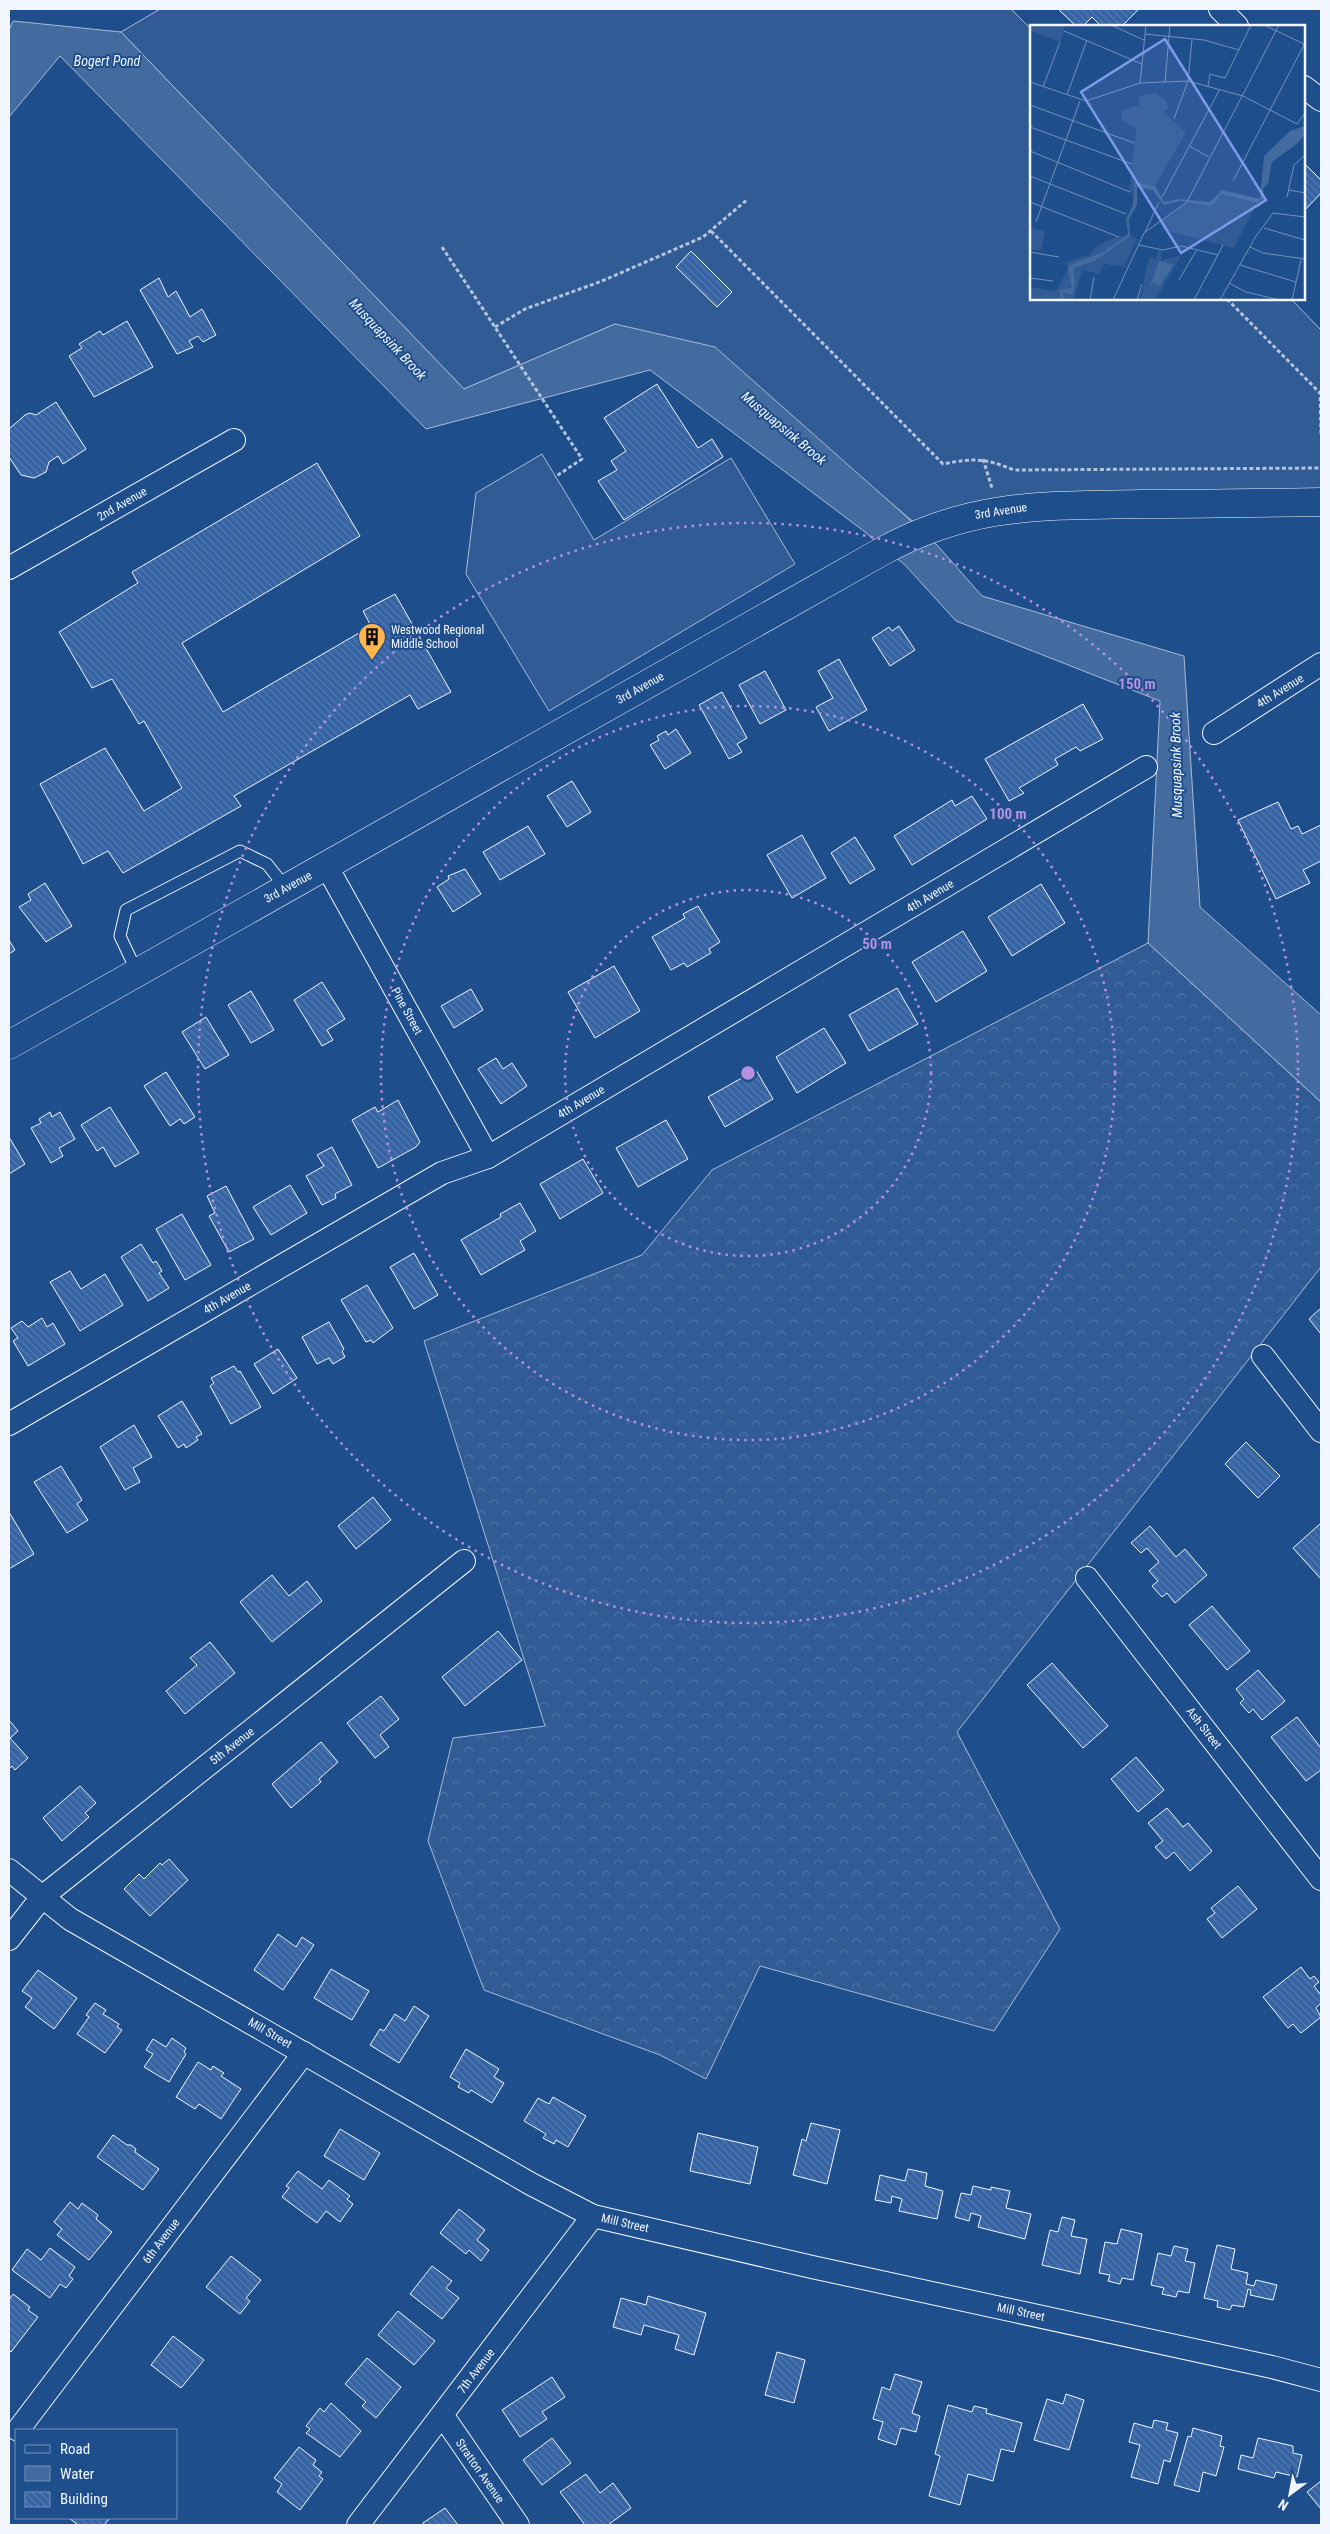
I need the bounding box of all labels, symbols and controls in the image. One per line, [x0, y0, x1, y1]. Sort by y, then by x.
inset map [1030, 25, 1305, 300]
water label: Bogert Pond [74, 53, 141, 69]
water label: Musquapsink Brook [346, 295, 431, 384]
water label: Musquapsink Brook [738, 388, 830, 469]
street label: 2nd Avenue [95, 484, 150, 524]
street label: 3rd Avenue [974, 500, 1028, 522]
building icon: Westwood Regional Middle School [357, 622, 387, 661]
place label: Westwood Regional Middle School [391, 623, 484, 651]
street label: 3rd Avenue [614, 669, 667, 707]
street label: 4th Avenue [1254, 671, 1306, 711]
text: 150 m [1118, 675, 1156, 693]
water label: Musquapsink Brook [1167, 711, 1185, 818]
text: 100 m [989, 805, 1027, 823]
street label: 3rd Avenue [262, 868, 315, 906]
street label: 4th Avenue [904, 876, 956, 916]
text: 50 m [862, 935, 892, 953]
street label: Pine Street [388, 985, 426, 1037]
centre of rings [739, 1064, 757, 1082]
street label: 4th Avenue [555, 1082, 607, 1122]
street label: 4th Avenue [201, 1279, 254, 1317]
street label: Ash Street [1183, 1704, 1225, 1752]
street label: 5th Avenue [207, 1724, 257, 1768]
street label: Mill Street [246, 2015, 295, 2051]
street label: Mill Street [600, 2211, 650, 2235]
street label: 6th Avenue [140, 2215, 183, 2266]
street label: Mill Street [996, 2300, 1046, 2324]
street label: 7th Avenue [455, 2345, 498, 2396]
legend [15, 2429, 178, 2519]
street label: Stratton Avenue [453, 2436, 507, 2506]
text: Road [60, 2440, 90, 2458]
text: Water [60, 2465, 95, 2483]
north arrow [1265, 2469, 1315, 2519]
text: Building [60, 2490, 108, 2508]
text: N [1275, 2496, 1291, 2514]

